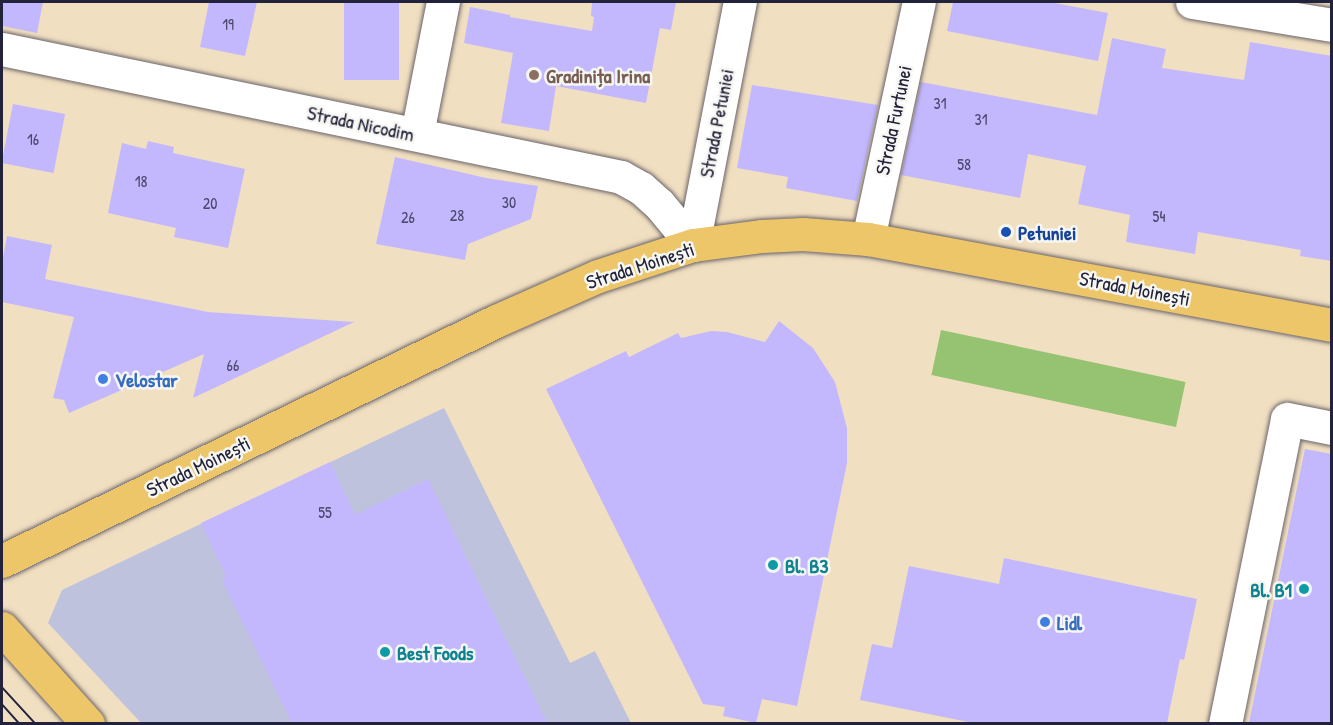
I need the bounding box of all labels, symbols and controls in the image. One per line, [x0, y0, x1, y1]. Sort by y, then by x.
house number: 19 [222, 14, 234, 34]
place label: Gradinița Irina [546, 63, 650, 87]
street label: Strada Furtunei [870, 63, 916, 177]
street label: Strada Petuniei [694, 67, 738, 179]
marker: Gradinița Irina [527, 68, 541, 82]
house number: 31 [934, 93, 946, 113]
street label: Strada Nicodim [305, 100, 417, 146]
house number: 31 [975, 109, 987, 129]
house number: 16 [27, 129, 39, 149]
house number: 58 [957, 154, 971, 174]
house number: 18 [135, 171, 147, 191]
house number: 30 [502, 192, 516, 212]
house number: 20 [203, 193, 217, 213]
house number: 28 [450, 205, 464, 225]
house number: 54 [1153, 206, 1165, 226]
house number: 26 [401, 207, 415, 227]
place label: Petuniei [1018, 220, 1076, 244]
marker: Petuniei [999, 225, 1013, 239]
street label: Strada Moinești [583, 236, 697, 294]
street label: Strada Moinești [1078, 266, 1192, 310]
house number: 66 [227, 355, 239, 375]
place label: Velostar [115, 367, 178, 391]
marker: Velostar [96, 372, 110, 386]
street label: Strada Moinești [142, 431, 254, 501]
house number: 55 [318, 502, 332, 522]
place label: Bl. B3 [785, 553, 828, 577]
marker: Bl. B3 [766, 558, 780, 572]
place label: Bl. B1 [1250, 577, 1292, 601]
marker: Bl. B1 [1297, 582, 1311, 596]
place label: Lidl [1057, 610, 1082, 634]
marker: Lidl [1038, 615, 1052, 629]
place label: Best Foods [397, 640, 473, 664]
marker: Best Foods [378, 645, 392, 659]

